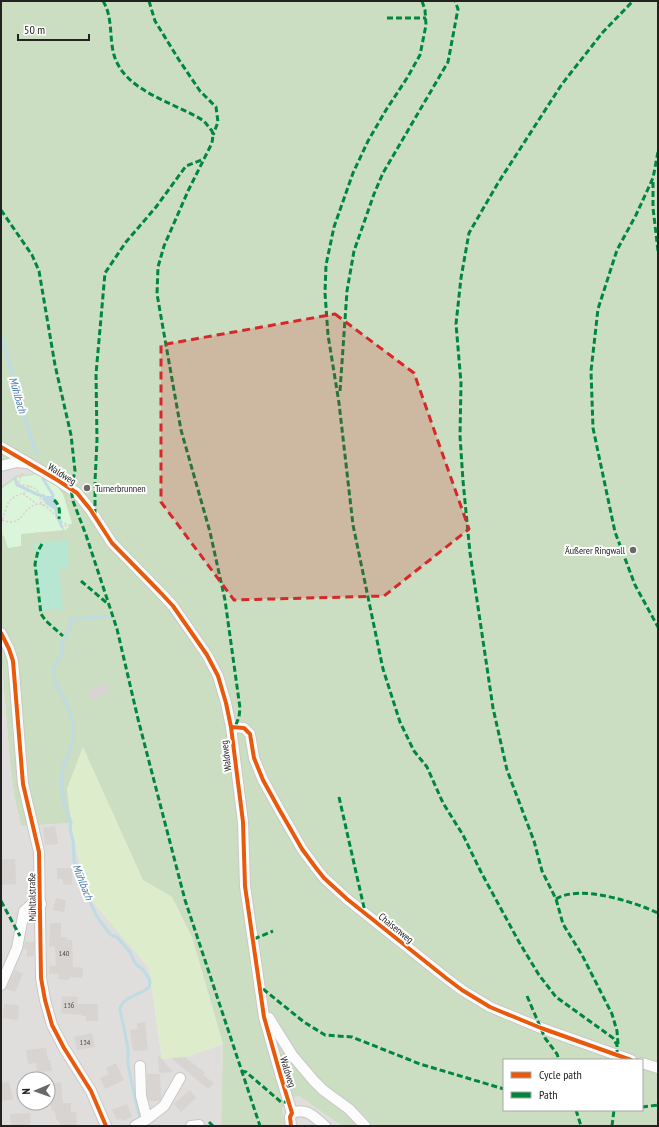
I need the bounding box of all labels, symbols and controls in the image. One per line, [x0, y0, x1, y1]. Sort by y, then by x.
scale bar [18, 16, 89, 42]
text: 50 m [24, 22, 45, 37]
water label: Mühlbach [6, 375, 30, 416]
street label: Waldweg [45, 460, 79, 488]
place label: Turnerbrunnen [95, 482, 146, 495]
marker: Turnerbrunnen [82, 483, 92, 493]
place label: Äußerer Ringwall [565, 544, 626, 557]
marker: Äußerer Ringwall [628, 545, 638, 555]
street label: Waldweg [218, 740, 234, 772]
water label: Mühlbach [70, 862, 97, 903]
street label: Mühltalstraße [25, 873, 39, 921]
street label: Chaisenweg [376, 910, 416, 946]
house number: 140 [59, 948, 70, 958]
house number: 136 [64, 1000, 75, 1010]
house number: 134 [80, 1037, 91, 1047]
street label: Waldweg [277, 1055, 299, 1089]
legend [503, 1059, 643, 1111]
text: Cycle path [539, 1067, 582, 1082]
north arrow [16, 1071, 56, 1111]
text: Path [539, 1087, 557, 1102]
text: N [19, 1088, 33, 1095]

